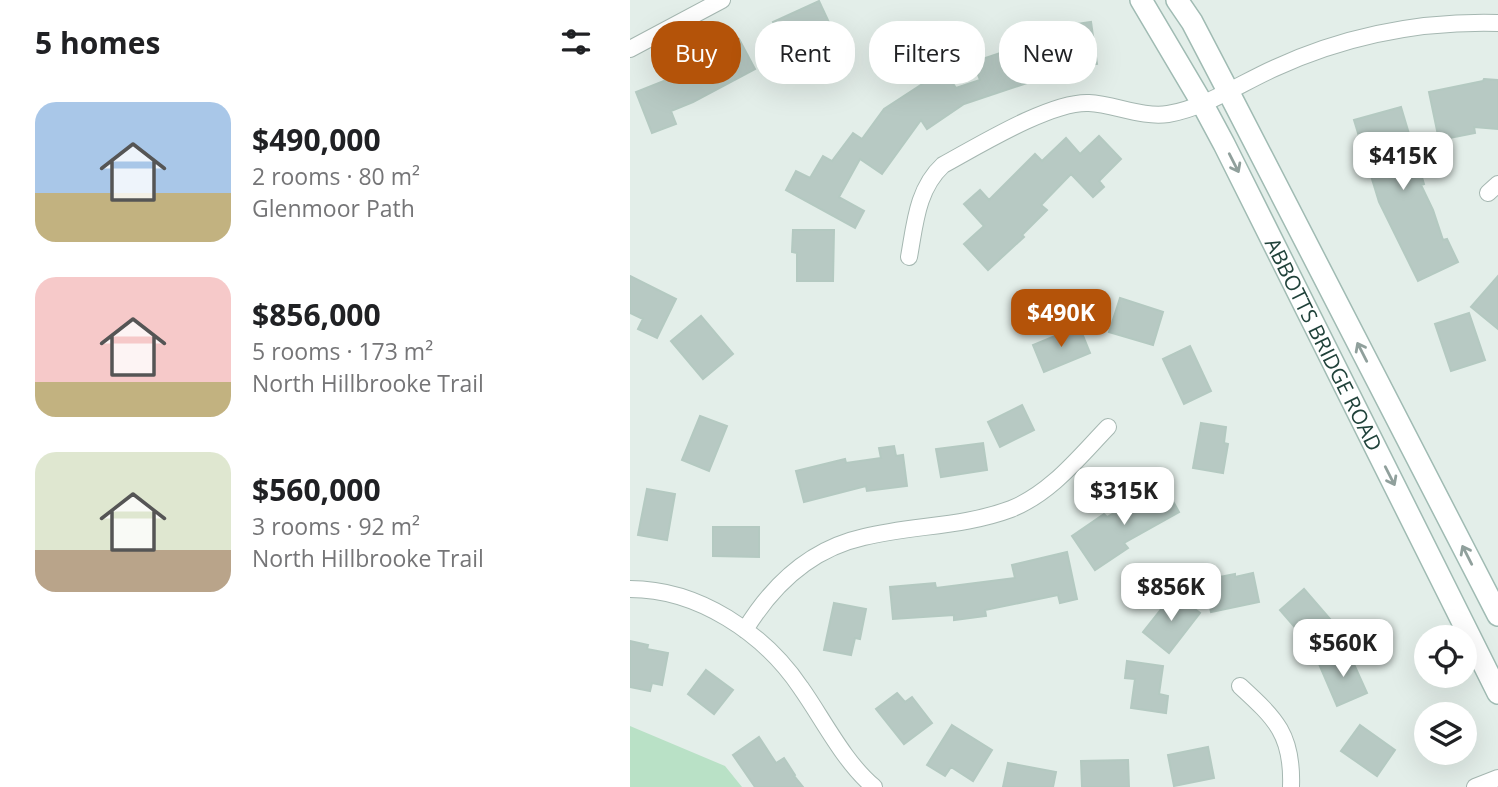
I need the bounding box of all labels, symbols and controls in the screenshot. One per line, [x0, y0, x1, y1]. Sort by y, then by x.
chip: Buy [651, 21, 741, 84]
chip: Rent [755, 21, 855, 84]
chip: Filters [869, 21, 985, 84]
chip: New [999, 21, 1097, 84]
text: 5 homes [35, 22, 160, 63]
icon: filters [557, 23, 595, 61]
text: $490,000 [252, 119, 381, 160]
icon: home [91, 130, 175, 214]
pin: $415K [1354, 132, 1452, 192]
text: $415K [1369, 139, 1437, 171]
one-way arrow [1227, 152, 1241, 173]
text: 2 rooms · 80 m² [252, 160, 420, 192]
text: Glenmoor Path [252, 192, 415, 224]
street label: ABBOTTS BRIDGE ROAD [1259, 233, 1389, 456]
pin: $490K [1012, 290, 1110, 349]
text: $856,000 [252, 294, 381, 335]
text: $490K [1027, 296, 1095, 328]
icon: home [91, 305, 175, 389]
text: 5 rooms · 173 m² [252, 335, 433, 367]
one-way arrow [1355, 342, 1369, 363]
text: North Hillbrooke Trail [252, 367, 484, 399]
one-way arrow [1383, 465, 1397, 486]
pin: $315K [1075, 468, 1173, 527]
text: $560,000 [252, 469, 381, 510]
text: $315K [1090, 474, 1158, 506]
icon: home [91, 480, 175, 564]
text: 3 rooms · 92 m² [252, 510, 420, 542]
text: North Hillbrooke Trail [252, 542, 484, 574]
one-way arrow [1459, 545, 1473, 565]
pin: $856K [1122, 564, 1220, 623]
text: $856K [1137, 570, 1205, 602]
pin: $560K [1294, 620, 1392, 679]
map controls [1414, 625, 1477, 765]
button: locate [1414, 625, 1477, 688]
text: $560K [1309, 626, 1377, 658]
button: layers [1414, 702, 1477, 765]

